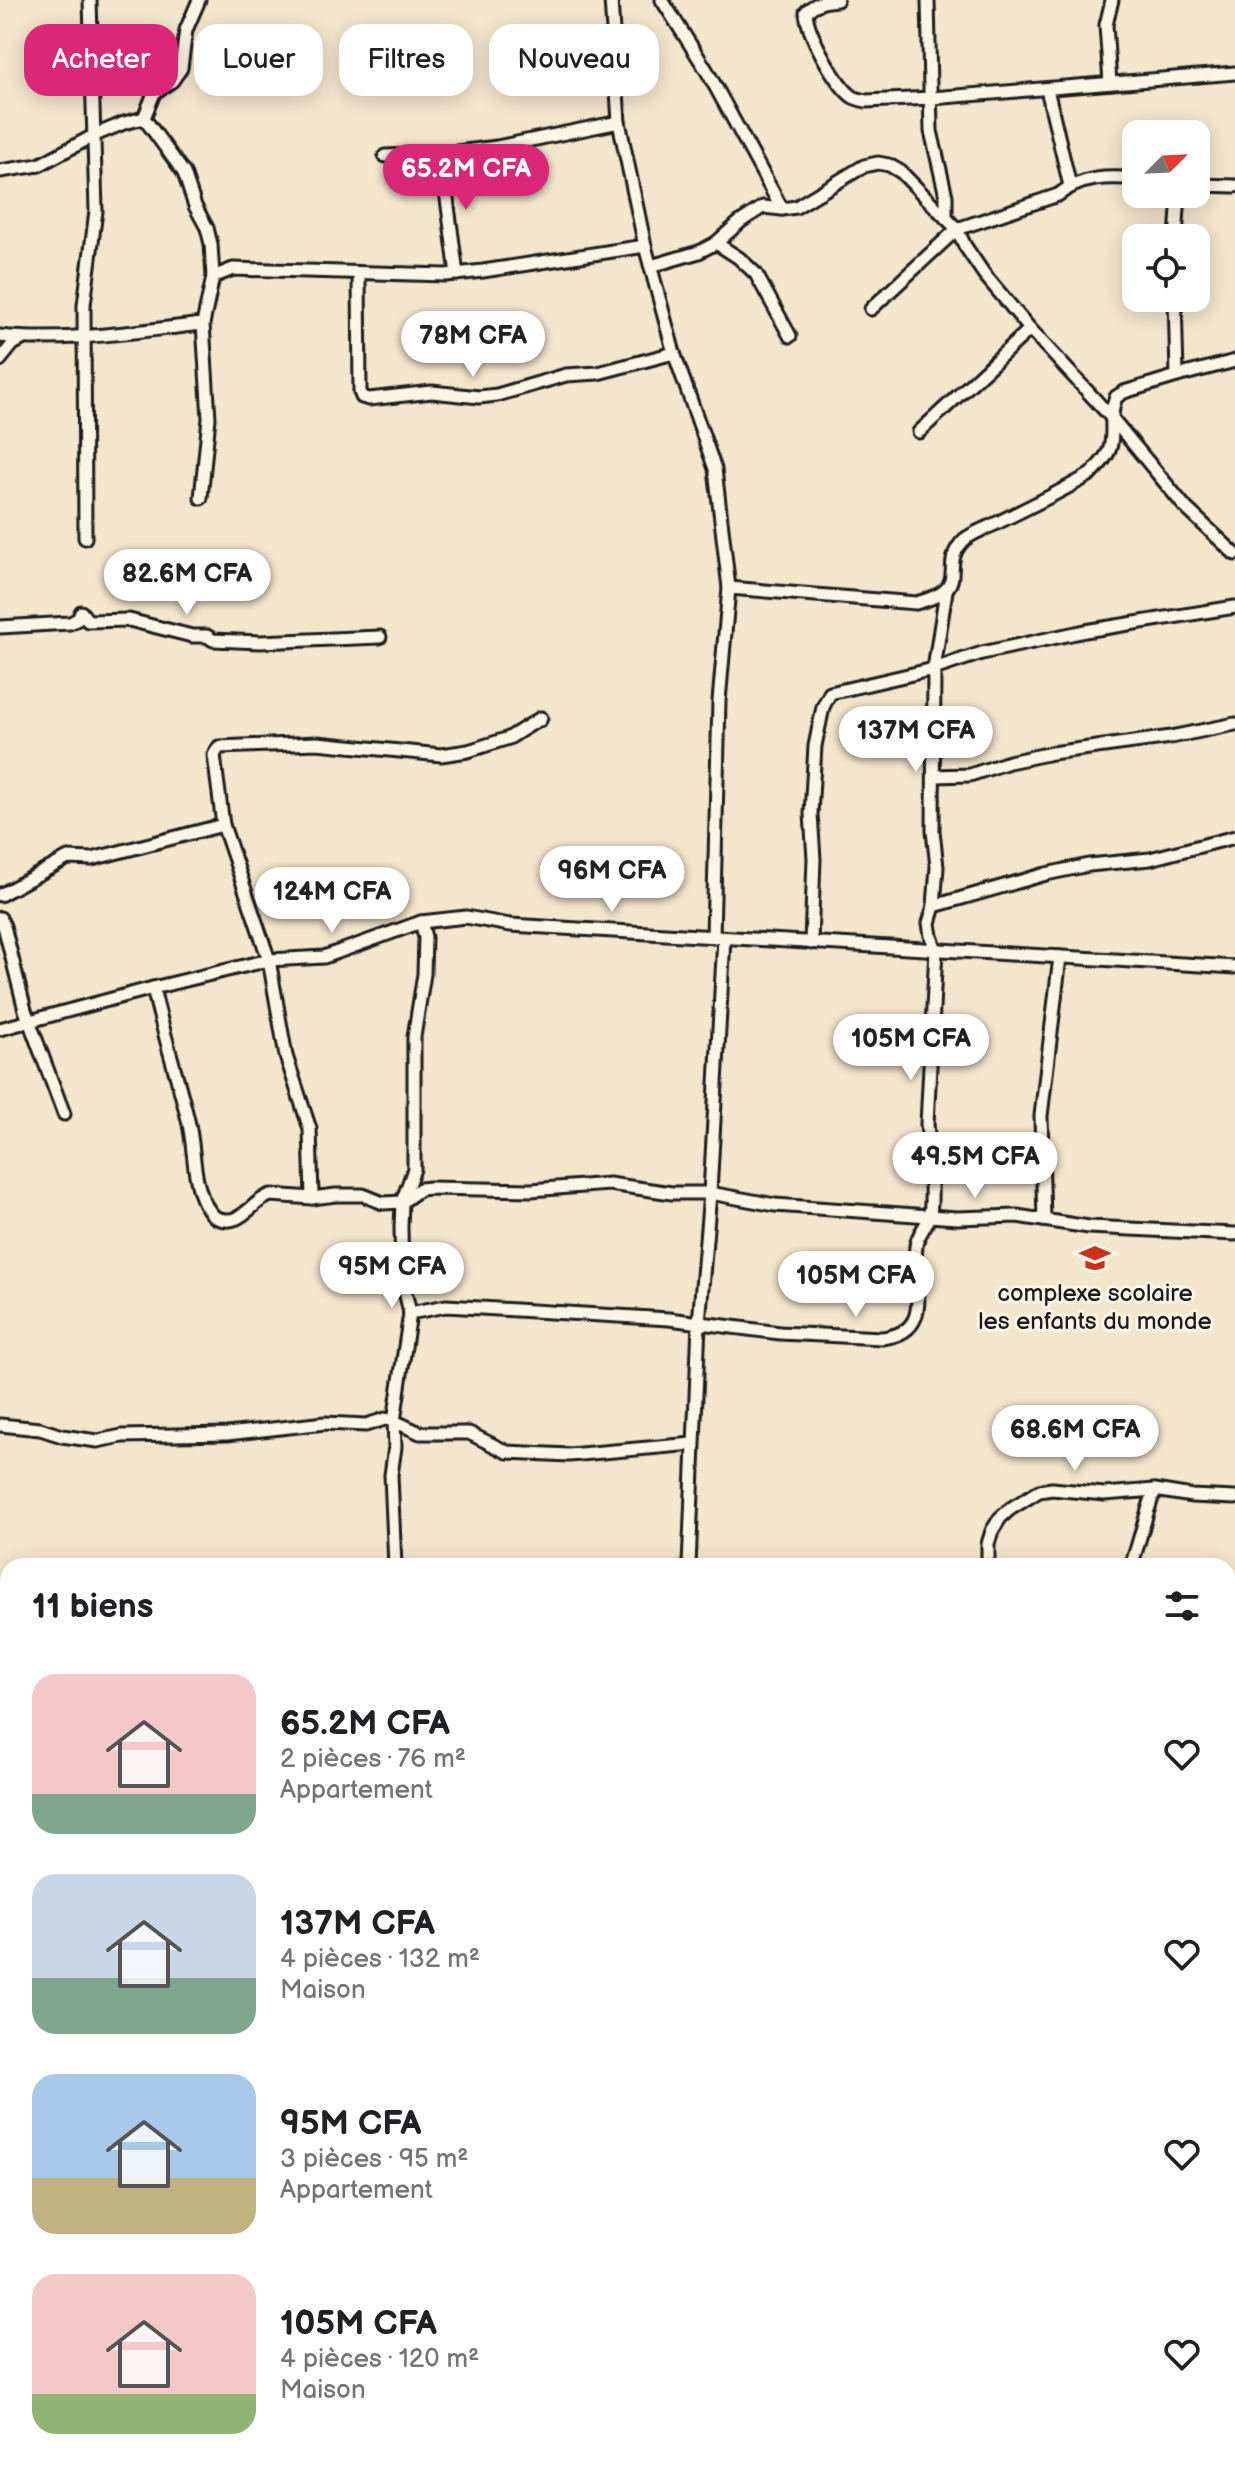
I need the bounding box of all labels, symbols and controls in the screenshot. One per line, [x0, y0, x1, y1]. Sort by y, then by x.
chip: Acheter [24, 24, 178, 96]
chip: Louer [194, 24, 323, 96]
chip: Filtres [339, 24, 473, 96]
chip: Nouveau [489, 24, 659, 96]
north arrow [1122, 120, 1210, 208]
map controls [1122, 120, 1210, 312]
pin: 65.2M CFA [374, 144, 558, 212]
text: 65.2M CFA [401, 154, 531, 185]
button: locate [1122, 224, 1210, 312]
pin: 78M CFA [399, 311, 547, 379]
text: 78M CFA [419, 321, 527, 352]
pin: 82.6M CFA [95, 549, 279, 617]
text: 82.6M CFA [122, 559, 252, 590]
pin: 137M CFA [833, 706, 999, 774]
text: 137M CFA [857, 716, 975, 747]
pin: 96M CFA [538, 846, 686, 914]
text: 96M CFA [558, 856, 666, 887]
pin: 124M CFA [249, 867, 415, 935]
text: 124M CFA [273, 877, 391, 908]
pin: 105M CFA [828, 1014, 994, 1082]
text: 105M CFA [851, 1024, 971, 1055]
pin: 49.5M CFA [883, 1132, 1067, 1200]
text: 49.5M CFA [910, 1142, 1040, 1173]
school or university icon: complexe scolaire les enfants du monde [1078, 1241, 1112, 1275]
pin: 95M CFA [318, 1242, 466, 1310]
pin: 105M CFA [773, 1251, 939, 1319]
text: 95M CFA [338, 1252, 446, 1283]
text: 105M CFA [796, 1261, 916, 1292]
place label: complexe scolaire les enfants du monde [978, 1279, 1212, 1336]
pin: 68.6M CFA [983, 1405, 1167, 1473]
text: 68.6M CFA [1010, 1415, 1140, 1446]
icon: filters [1160, 1584, 1204, 1628]
text: 11 biens [32, 1586, 153, 1627]
text: 65.2M CFA [280, 1703, 450, 1744]
icon: home [96, 1706, 192, 1802]
icon: heart [1160, 1732, 1204, 1776]
text: 2 pièces · 76 m² [280, 1744, 466, 1775]
text: Appartement [280, 1775, 433, 1806]
text: 137M CFA [280, 1903, 435, 1944]
icon: home [96, 1906, 192, 2002]
icon: heart [1160, 1932, 1204, 1976]
text: 4 pièces · 132 m² [280, 1944, 480, 1975]
text: Maison [280, 1975, 366, 2006]
text: 95M CFA [280, 2103, 421, 2144]
icon: home [96, 2106, 192, 2202]
icon: heart [1160, 2132, 1204, 2176]
text: 3 pièces · 95 m² [280, 2144, 469, 2175]
text: Appartement [280, 2175, 433, 2206]
text: 105M CFA [280, 2303, 437, 2344]
icon: home [96, 2306, 192, 2402]
icon: heart [1160, 2332, 1204, 2376]
text: 4 pièces · 120 m² [280, 2344, 479, 2375]
text: Maison [280, 2375, 366, 2406]

